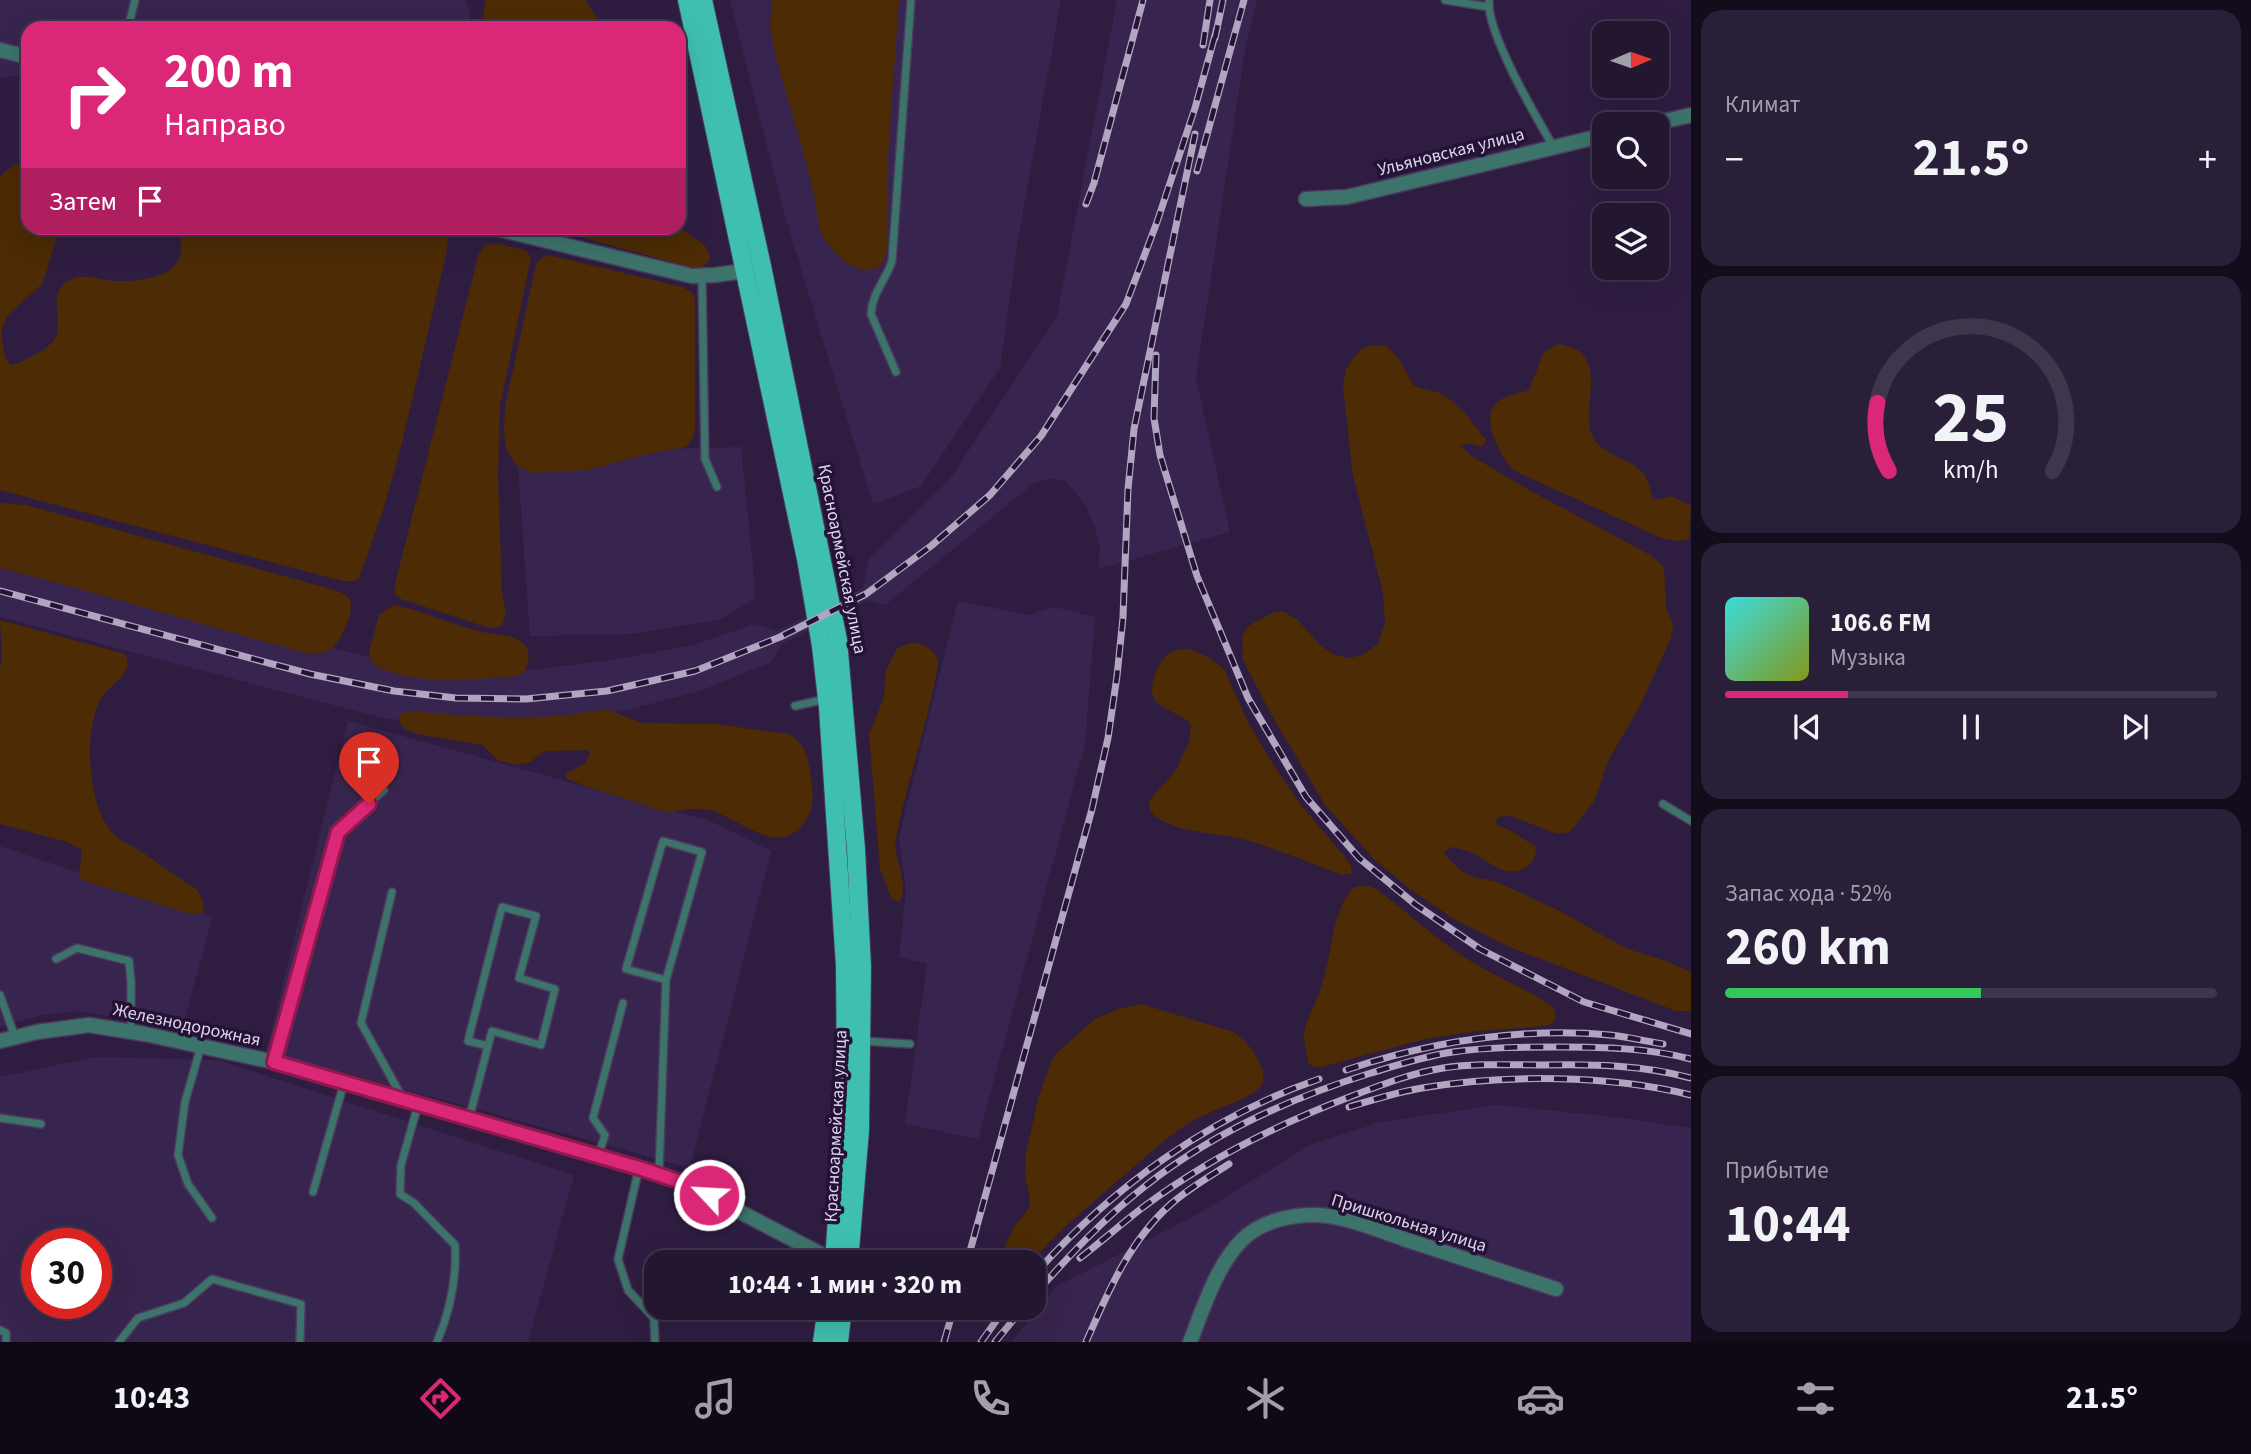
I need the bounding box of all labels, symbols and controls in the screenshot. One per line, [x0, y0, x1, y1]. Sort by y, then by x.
north arrow [1592, 21, 1670, 98]
map controls [1592, 21, 1669, 280]
text: 200 m [164, 37, 293, 107]
icon: right [49, 49, 140, 140]
text: Климат [1725, 88, 1800, 121]
text: Направо [164, 102, 286, 148]
button: search [1592, 112, 1669, 189]
street label: Ульяновская улица [1375, 122, 1527, 182]
text: 21.5° [1913, 122, 2029, 196]
text: − [1725, 133, 1744, 187]
text: + [2198, 133, 2217, 187]
icon: arrive [131, 182, 169, 220]
text: Затем [49, 183, 117, 220]
button: layers [1592, 203, 1669, 280]
text: 25 [1933, 366, 2009, 470]
text: km/h [1943, 451, 1999, 487]
street label: Красноармейская улица [811, 462, 873, 656]
text: 106.6 FM [1830, 604, 1931, 641]
text: Музыка [1830, 641, 1906, 674]
icon: previous [1788, 708, 1826, 746]
icon: pause [1952, 708, 1990, 746]
icon: next [2116, 708, 2154, 746]
pin [339, 732, 399, 804]
icon: arrive [350, 743, 388, 781]
text: Запас хода · 52% [1725, 877, 1892, 910]
text: 260 km [1725, 911, 1891, 985]
street label: Железнодорожная [111, 997, 263, 1053]
street label: Красноармейская улица [818, 1029, 854, 1223]
text: Прибытие [1725, 1154, 1829, 1187]
position arrow [672, 1158, 746, 1232]
street label: Пришкольная улица [1328, 1187, 1490, 1259]
text: 10:44 [1725, 1188, 1850, 1262]
speed limit sign: 30 [21, 1228, 112, 1319]
text: 10:44 · 1 мин · 320 m [728, 1266, 962, 1303]
icon: directions [416, 1374, 465, 1423]
icon: music [691, 1374, 740, 1423]
icon: phone [966, 1374, 1015, 1423]
icon: climate [1241, 1374, 1290, 1423]
icon: car [1516, 1374, 1565, 1423]
icon: filters [1791, 1374, 1840, 1423]
text: 10:43 [113, 1375, 190, 1421]
text: 21.5° [2066, 1375, 2138, 1421]

